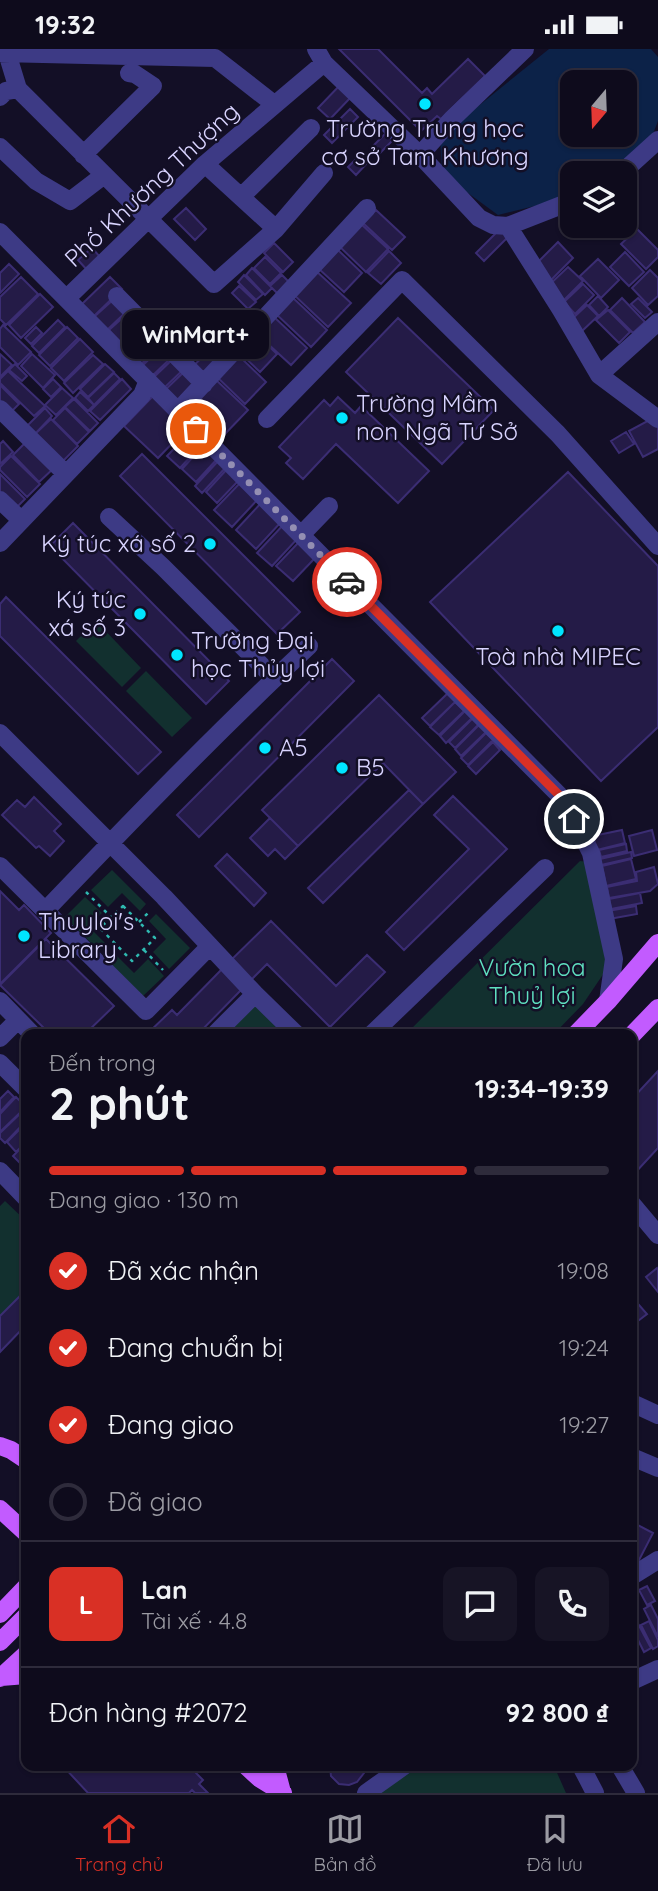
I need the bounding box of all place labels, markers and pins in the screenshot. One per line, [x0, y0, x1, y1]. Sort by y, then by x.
marker: Trường Trung học cơ sở Tam Khương [417, 96, 433, 112]
place label: Trường Trung học cơ sở Tam Khương [321, 113, 529, 171]
callout: WinMart+ [122, 310, 270, 359]
place label: Trường Mầm non Ngã Tư Sở [356, 388, 518, 446]
pin [166, 399, 226, 459]
marker: Trường Mầm non Ngã Tư Sở [334, 410, 350, 426]
place label: Ký túc xá số 2 [41, 528, 196, 558]
marker: Ký túc xá số 2 [202, 536, 218, 552]
place label: Ký túc xá số 3 [48, 584, 126, 642]
marker: Ký túc xá số 3 [132, 606, 148, 622]
marker: Toà nhà MIPEC [550, 623, 566, 639]
place label: Trường Đại học Thủy lợi [191, 625, 325, 683]
place label: Toà nhà MIPEC [475, 641, 641, 671]
marker: Trường Đại học Thủy lợi [169, 647, 185, 663]
place label: A5 [279, 732, 308, 762]
marker: A5 [257, 740, 273, 756]
place label: B5 [356, 752, 385, 782]
marker: B5 [334, 760, 350, 776]
pin [544, 789, 604, 849]
place label: Thuyloi's Library [38, 906, 134, 964]
marker: Thuyloi's Library [16, 928, 32, 944]

